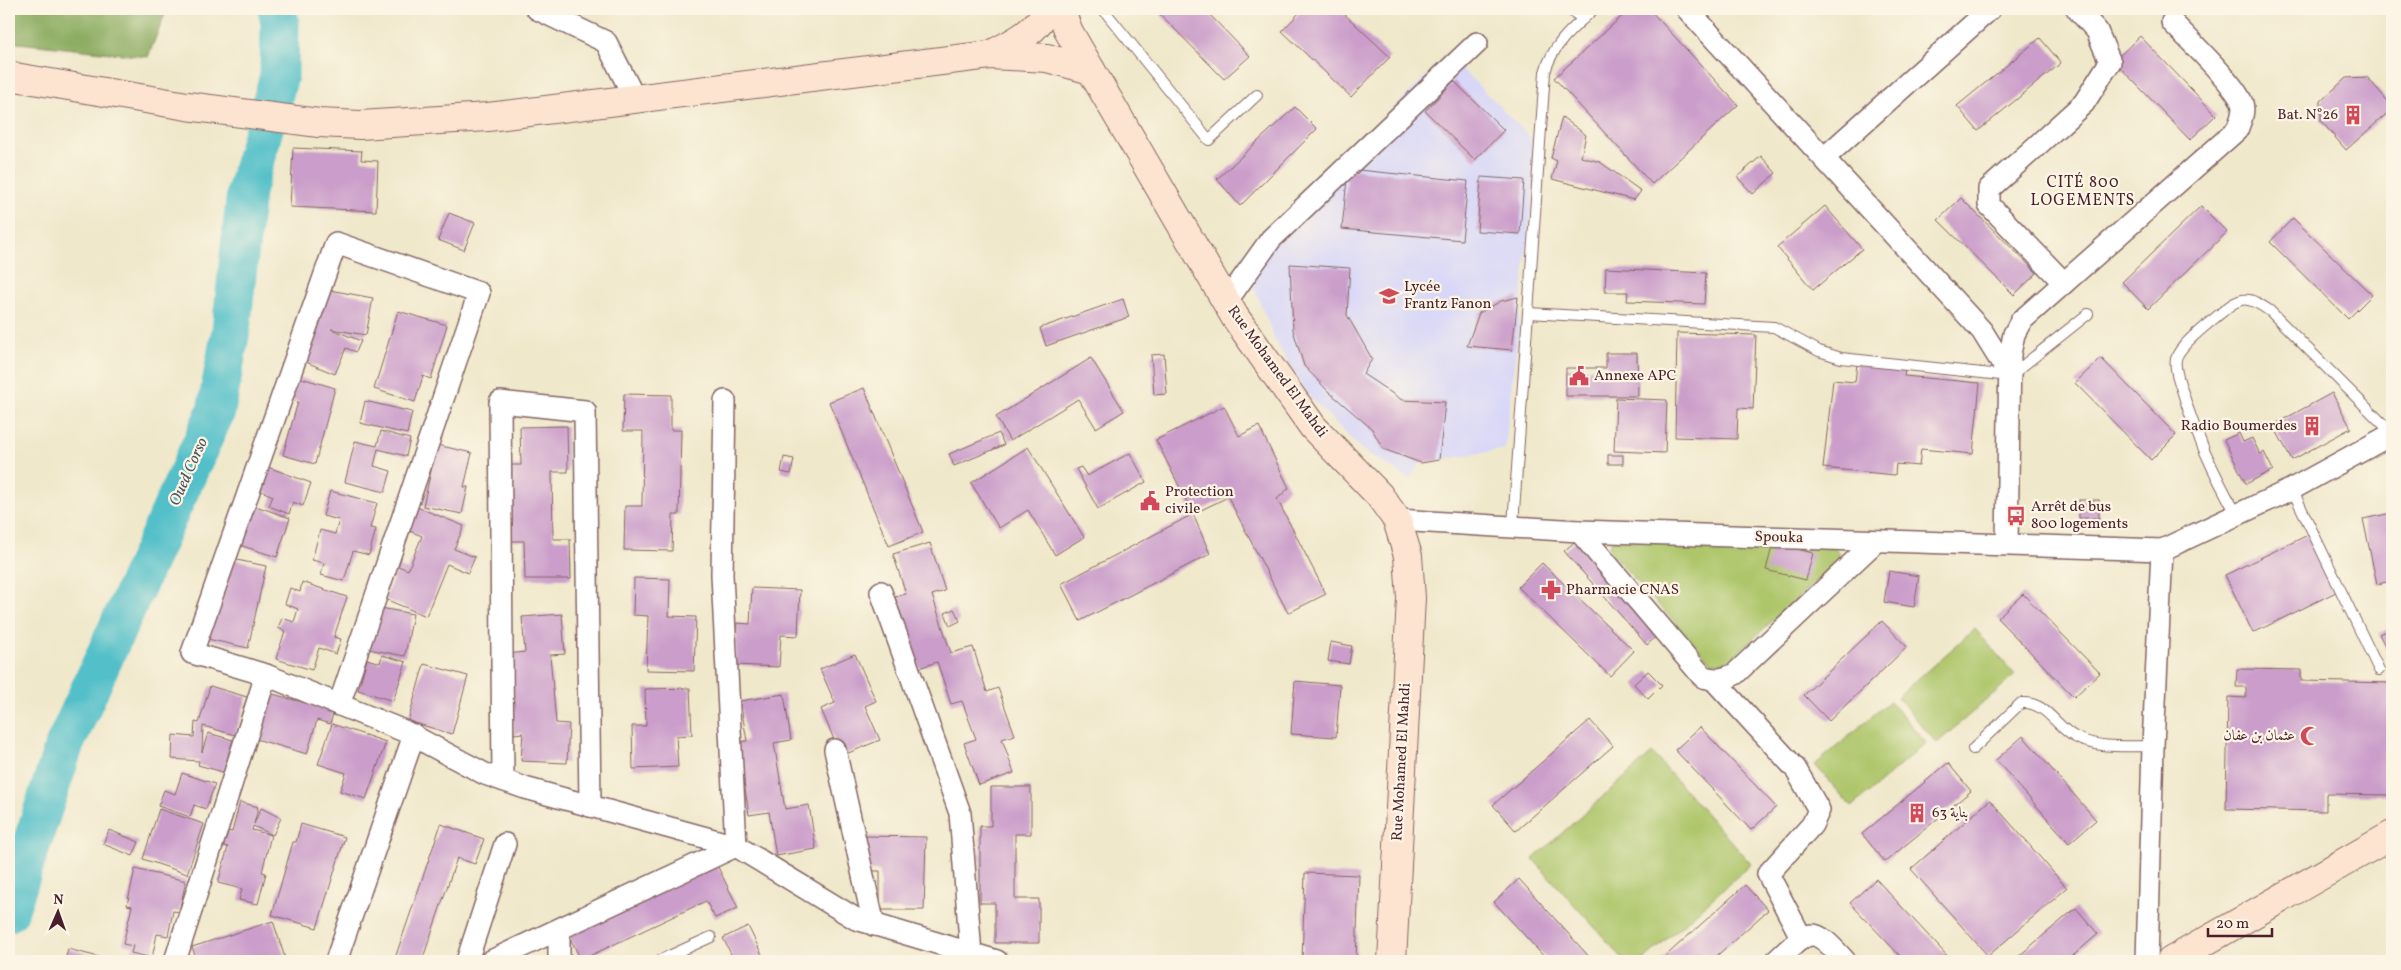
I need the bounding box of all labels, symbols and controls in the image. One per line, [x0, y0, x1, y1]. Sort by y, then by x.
building icon: Bat. N°26 [2342, 104, 2364, 126]
place label: Bat. N°26 [2277, 105, 2338, 126]
district label: CITÉ 800 LOGEMENTS [2031, 172, 2135, 212]
place label: Lycée Frantz Fanon [1404, 277, 1492, 315]
school or university icon: Lycée Frantz Fanon [1378, 285, 1400, 307]
street label: Rue Mohamed El Mahdi [1222, 302, 1332, 442]
public building icon: Annexe APC [1568, 365, 1590, 387]
place label: Annexe APC [1594, 366, 1676, 387]
building icon: Radio Boumerdes [2301, 415, 2323, 437]
place label: Radio Boumerdes [2181, 416, 2297, 437]
water label: Oued Corso [164, 434, 214, 510]
place label: Protection civile [1165, 482, 1234, 520]
public building icon: Protection civile [1139, 490, 1161, 512]
place label: Arrêt de bus 800 logements [2031, 497, 2128, 535]
bus stop icon: Arrêt de bus 800 logements [2005, 505, 2027, 527]
street label: Spouka [1754, 527, 1804, 549]
pharmacy icon: Pharmacie CNAS [1540, 579, 1562, 601]
place label: Pharmacie CNAS [1566, 580, 1679, 601]
street label: Rue Mohamed El Mahdi [1387, 682, 1417, 842]
mosque icon: عثمان بن عفان [2299, 725, 2321, 747]
place label: عثمان بن عفان [2223, 726, 2295, 747]
building icon: بناية 63 [1906, 802, 1928, 824]
place label: بناية 63 [1932, 803, 1968, 824]
north arrow [32, 888, 82, 938]
text: N [53, 891, 64, 910]
scale bar [2208, 905, 2272, 937]
text: 20 m [2216, 914, 2249, 935]

